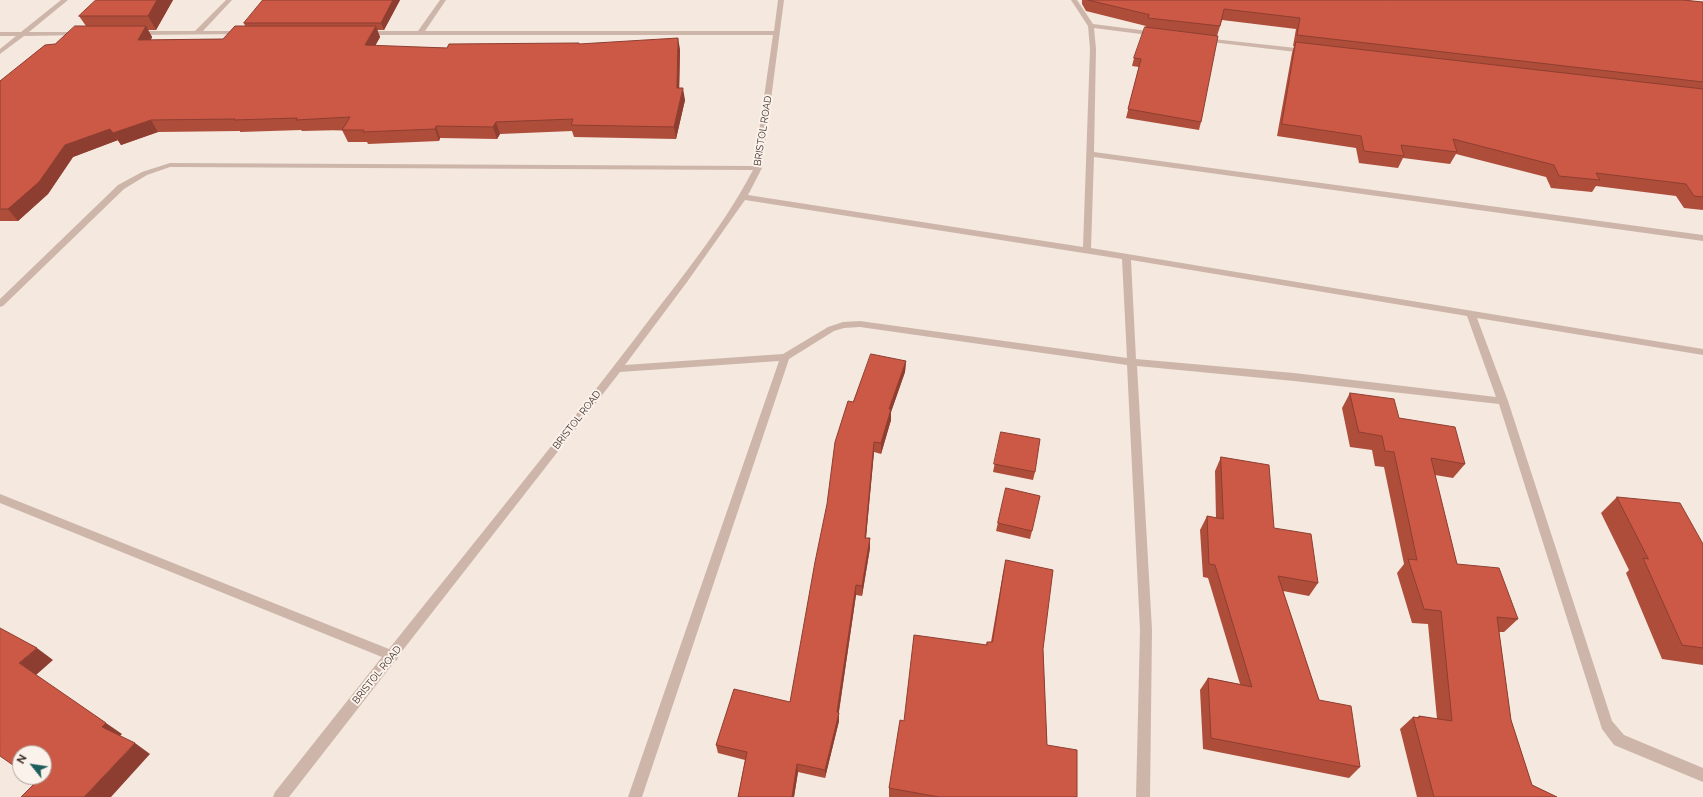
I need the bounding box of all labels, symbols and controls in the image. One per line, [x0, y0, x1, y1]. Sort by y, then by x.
street label: BRISTOL ROAD [752, 95, 774, 167]
street label: BRISTOL ROAD [550, 388, 604, 452]
street label: BRISTOL ROAD [350, 644, 404, 706]
north arrow [12, 745, 52, 785]
text: N [14, 752, 30, 766]

